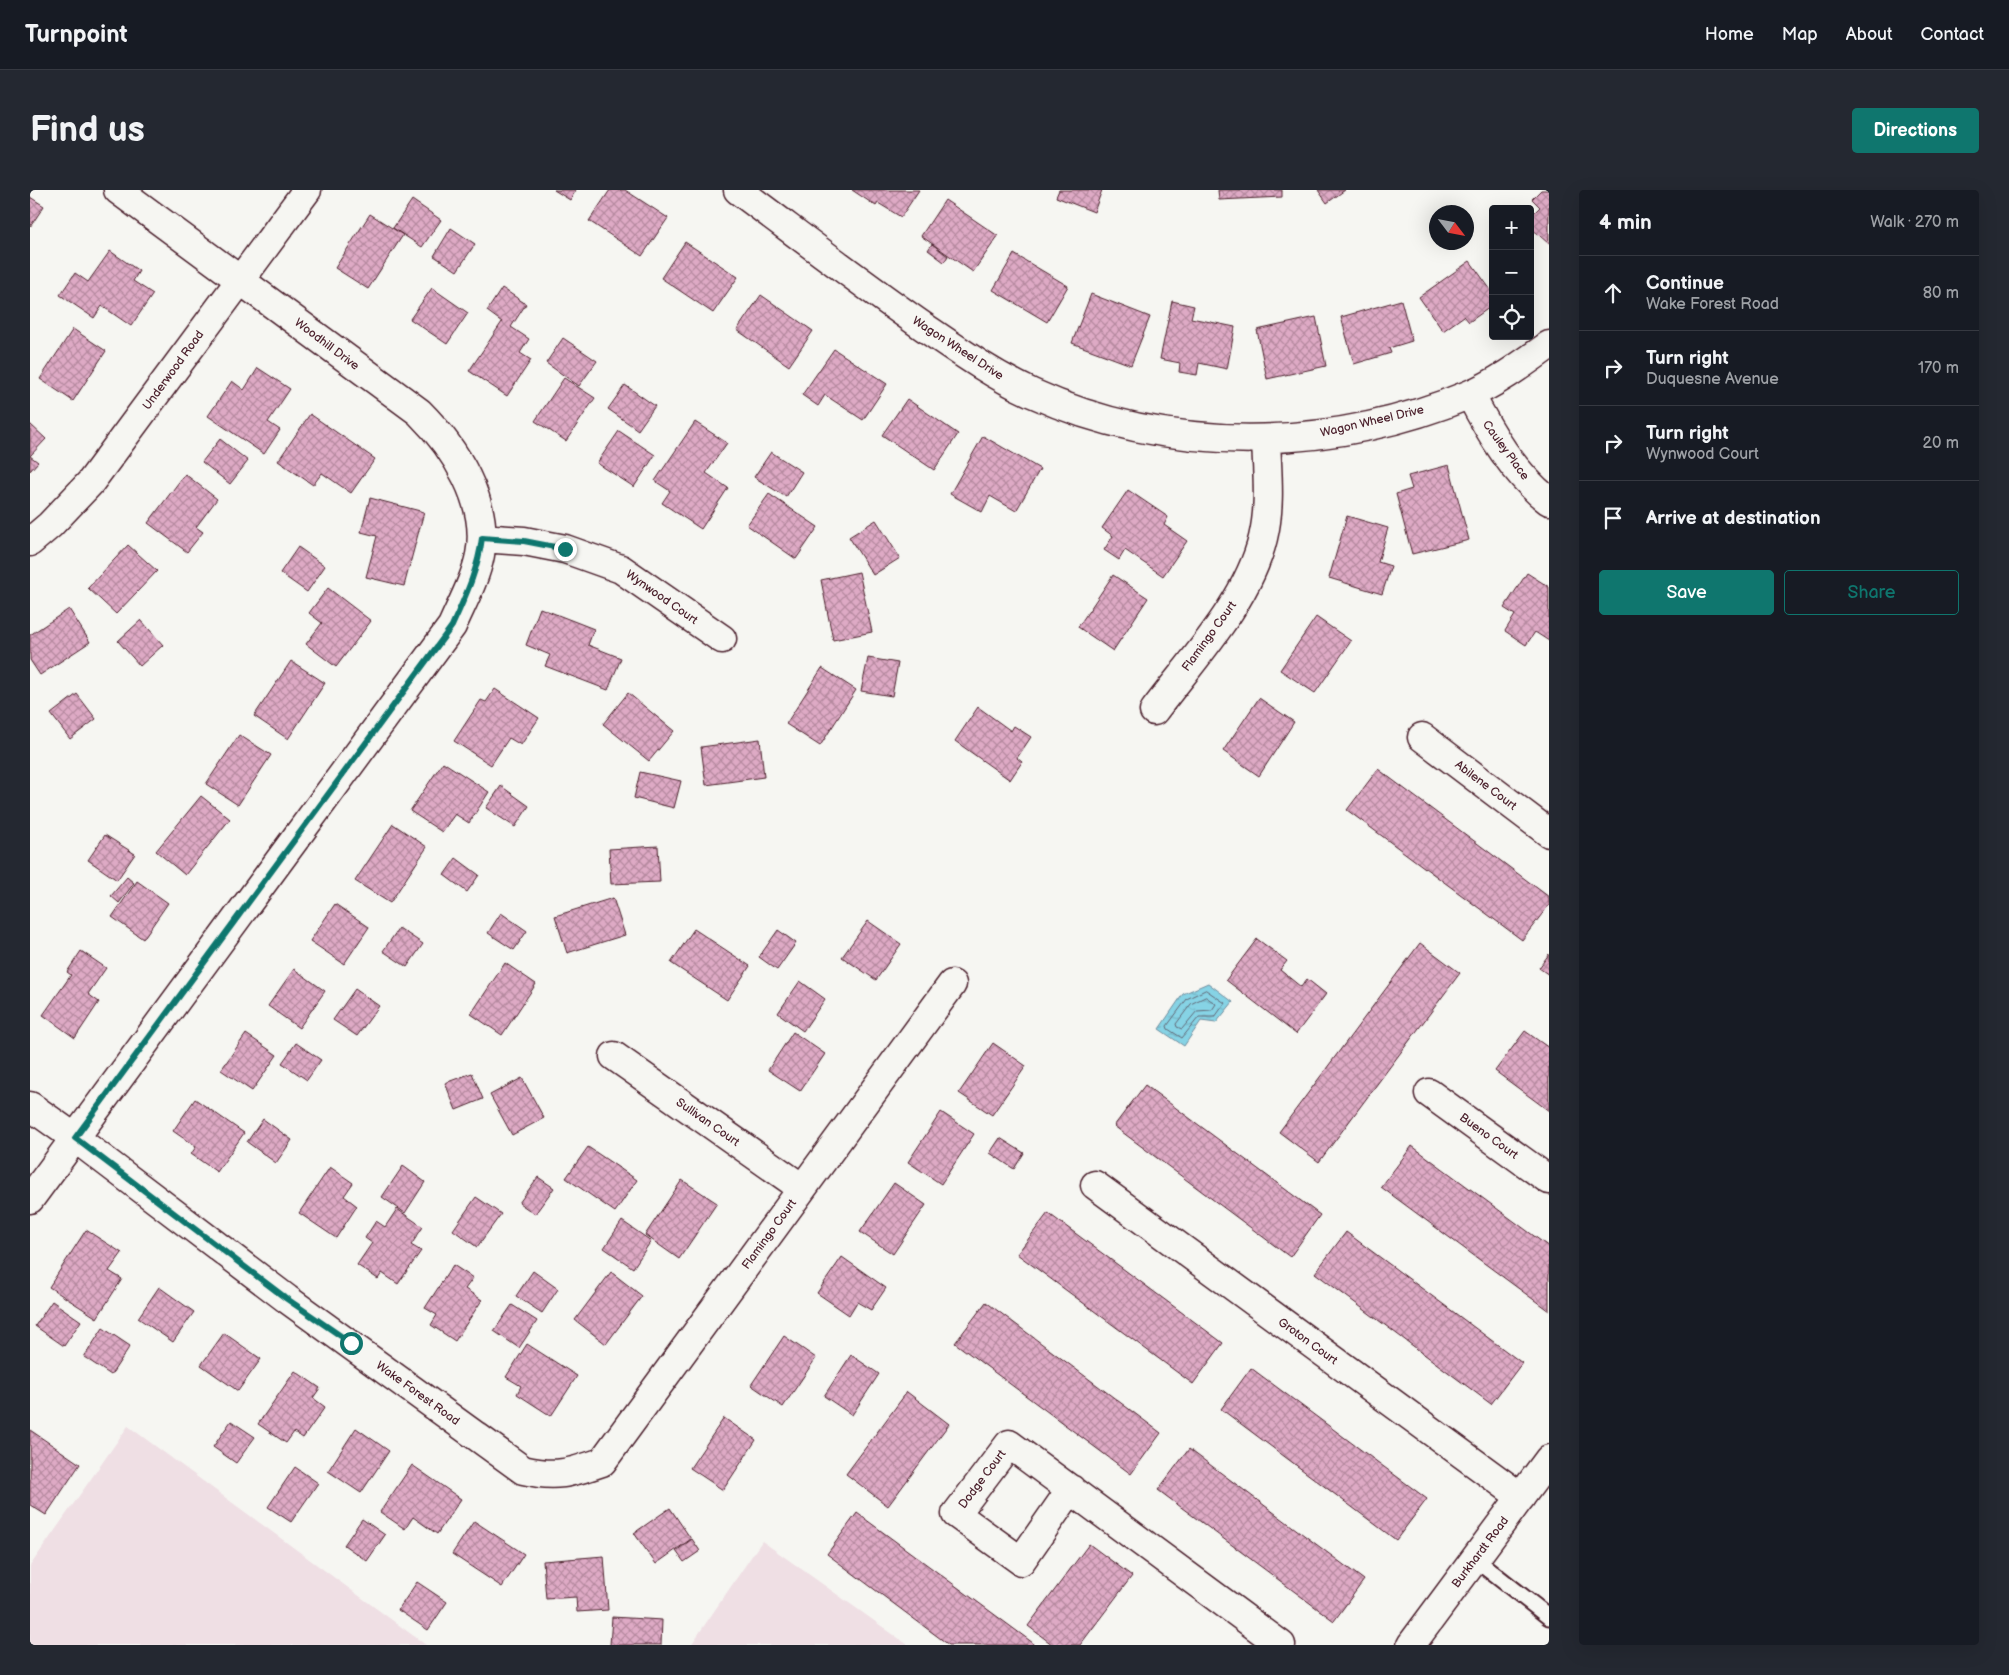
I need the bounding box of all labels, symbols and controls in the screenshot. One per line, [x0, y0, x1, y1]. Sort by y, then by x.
text: Turnpoint [25, 20, 128, 49]
text: Home [1705, 24, 1754, 45]
text: Map [1782, 24, 1818, 45]
text: About [1846, 24, 1893, 45]
text: Contact [1921, 24, 1984, 45]
button: Directions [1852, 108, 1979, 153]
text: Find us [30, 109, 145, 152]
north arrow [1429, 205, 1474, 250]
map controls [1489, 205, 1534, 340]
button: + [1489, 205, 1534, 250]
text: 4 min [1599, 210, 1652, 235]
text: Walk · 270 m [1870, 213, 1959, 232]
button: − [1489, 250, 1534, 295]
text: Continue [1646, 272, 1724, 295]
icon: ahead [1599, 279, 1627, 307]
text: 80 m [1923, 284, 1959, 303]
button: locate [1489, 295, 1534, 340]
text: Wake Forest Road [1646, 295, 1779, 314]
street label: Wagon Wheel Drive [909, 313, 1006, 384]
street label: Woodhill Drive [291, 315, 362, 374]
street label: Underwood Road [140, 328, 207, 413]
text: Turn right [1646, 347, 1729, 370]
icon: right [1599, 354, 1627, 382]
text: 170 m [1918, 359, 1959, 378]
text: Duquesne Avenue [1646, 370, 1779, 389]
street label: Wagon Wheel Drive [1319, 402, 1425, 441]
street label: Cauley Place [1479, 418, 1532, 483]
text: Turn right [1646, 422, 1729, 445]
icon: right [1599, 429, 1627, 457]
text: 20 m [1923, 434, 1959, 453]
text: Wynwood Court [1646, 445, 1759, 464]
icon: arrive [1599, 504, 1627, 532]
text: Arrive at destination [1646, 507, 1821, 530]
route end [554, 538, 577, 561]
street label: Wynwood Court [623, 567, 701, 628]
button: Save [1599, 570, 1774, 615]
button: Share [1784, 570, 1959, 615]
street label: Flamingo Court [1179, 598, 1240, 674]
street label: Abilene Court [1452, 757, 1520, 814]
street label: Sullivan Court [673, 1095, 743, 1150]
street label: Bueno Court [1456, 1110, 1521, 1163]
street label: Flamingo Court [739, 1196, 800, 1272]
street label: Groton Court [1275, 1315, 1341, 1368]
route start [340, 1332, 363, 1355]
street label: Wake Forest Road [373, 1358, 463, 1429]
street label: Dodge Court [955, 1447, 1010, 1512]
street label: Burkhardt Road [1449, 1514, 1512, 1591]

